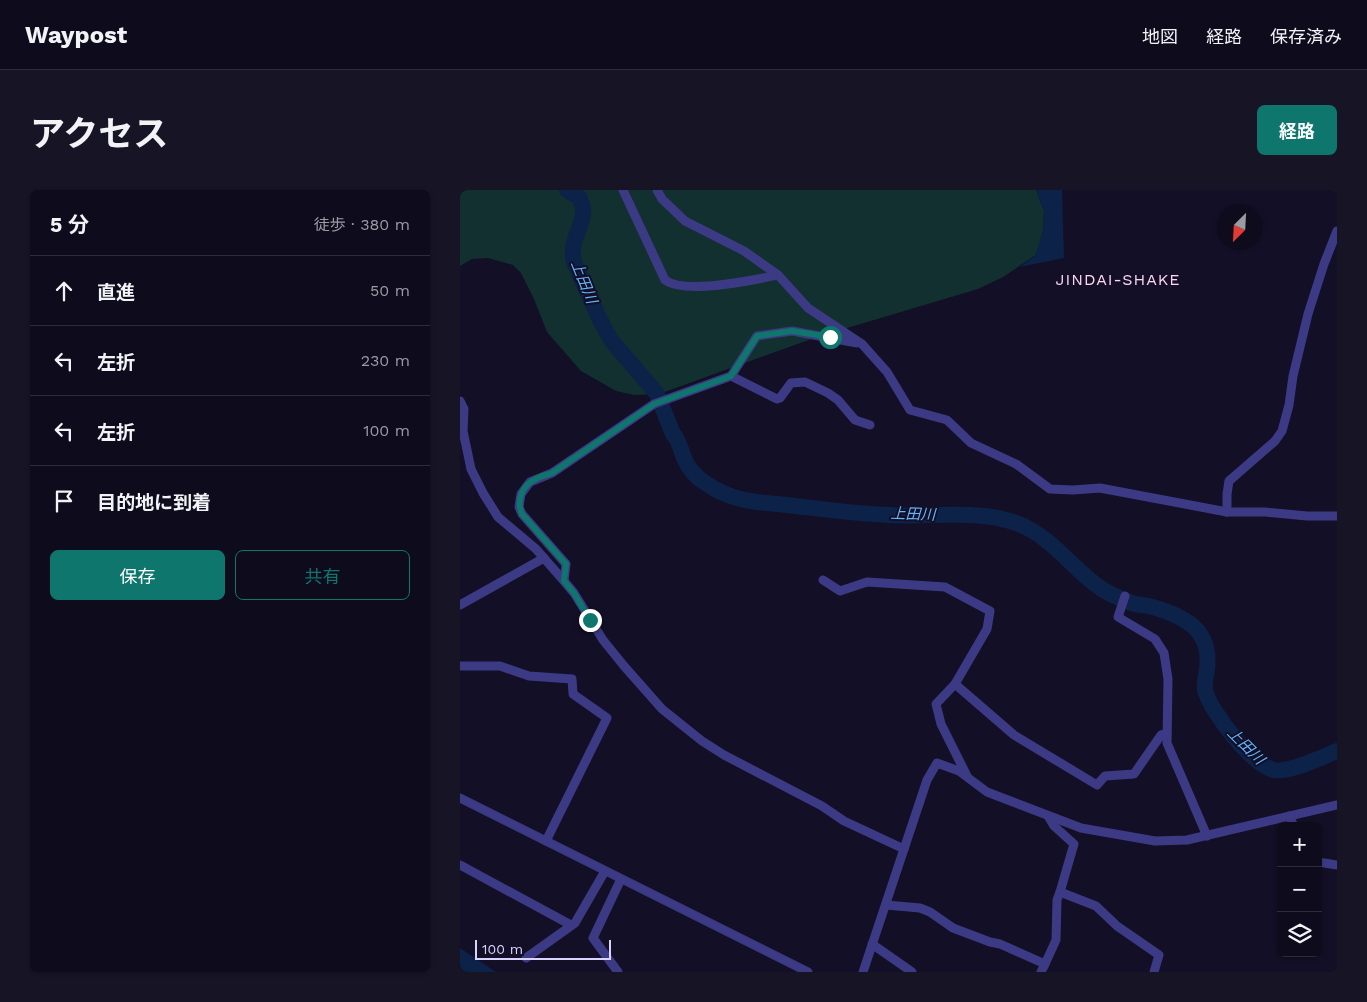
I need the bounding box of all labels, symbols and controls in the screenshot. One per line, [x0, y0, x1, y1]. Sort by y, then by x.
text: Waypost [25, 21, 127, 49]
text: 地図 [1142, 26, 1178, 47]
text: 経路 [1206, 26, 1242, 47]
text: 保存済み [1270, 26, 1342, 47]
button: 経路 [1257, 105, 1337, 155]
text: アクセス [30, 113, 168, 155]
north arrow [1217, 205, 1262, 250]
text: 5 分 [50, 212, 89, 237]
text: 徒歩 · 380 m [314, 215, 410, 234]
water label: 上田川 [567, 258, 602, 308]
district label: JINDAI-SHAKE [1055, 270, 1181, 289]
icon: ahead [50, 277, 78, 305]
text: 直進 [97, 281, 135, 304]
text: 50 m [370, 281, 410, 300]
route start [819, 326, 842, 349]
icon: left [50, 347, 78, 375]
text: 左折 [97, 351, 135, 374]
text: 230 m [361, 351, 410, 370]
icon: left [50, 417, 78, 445]
text: 左折 [97, 421, 135, 444]
text: 100 m [363, 421, 410, 440]
icon: arrive [50, 487, 78, 515]
text: 目的地に到着 [97, 491, 211, 514]
water label: 上田川 [890, 504, 938, 524]
button: 保存 [50, 550, 225, 600]
button: 共有 [235, 550, 410, 600]
route end [579, 609, 602, 632]
water label: 上田川 [1224, 724, 1270, 770]
map controls [1277, 822, 1322, 957]
button: + [1277, 822, 1322, 867]
button: − [1277, 867, 1322, 912]
button: layers [1277, 912, 1322, 957]
scale bar [475, 937, 611, 960]
text: 100 m [482, 941, 523, 957]

